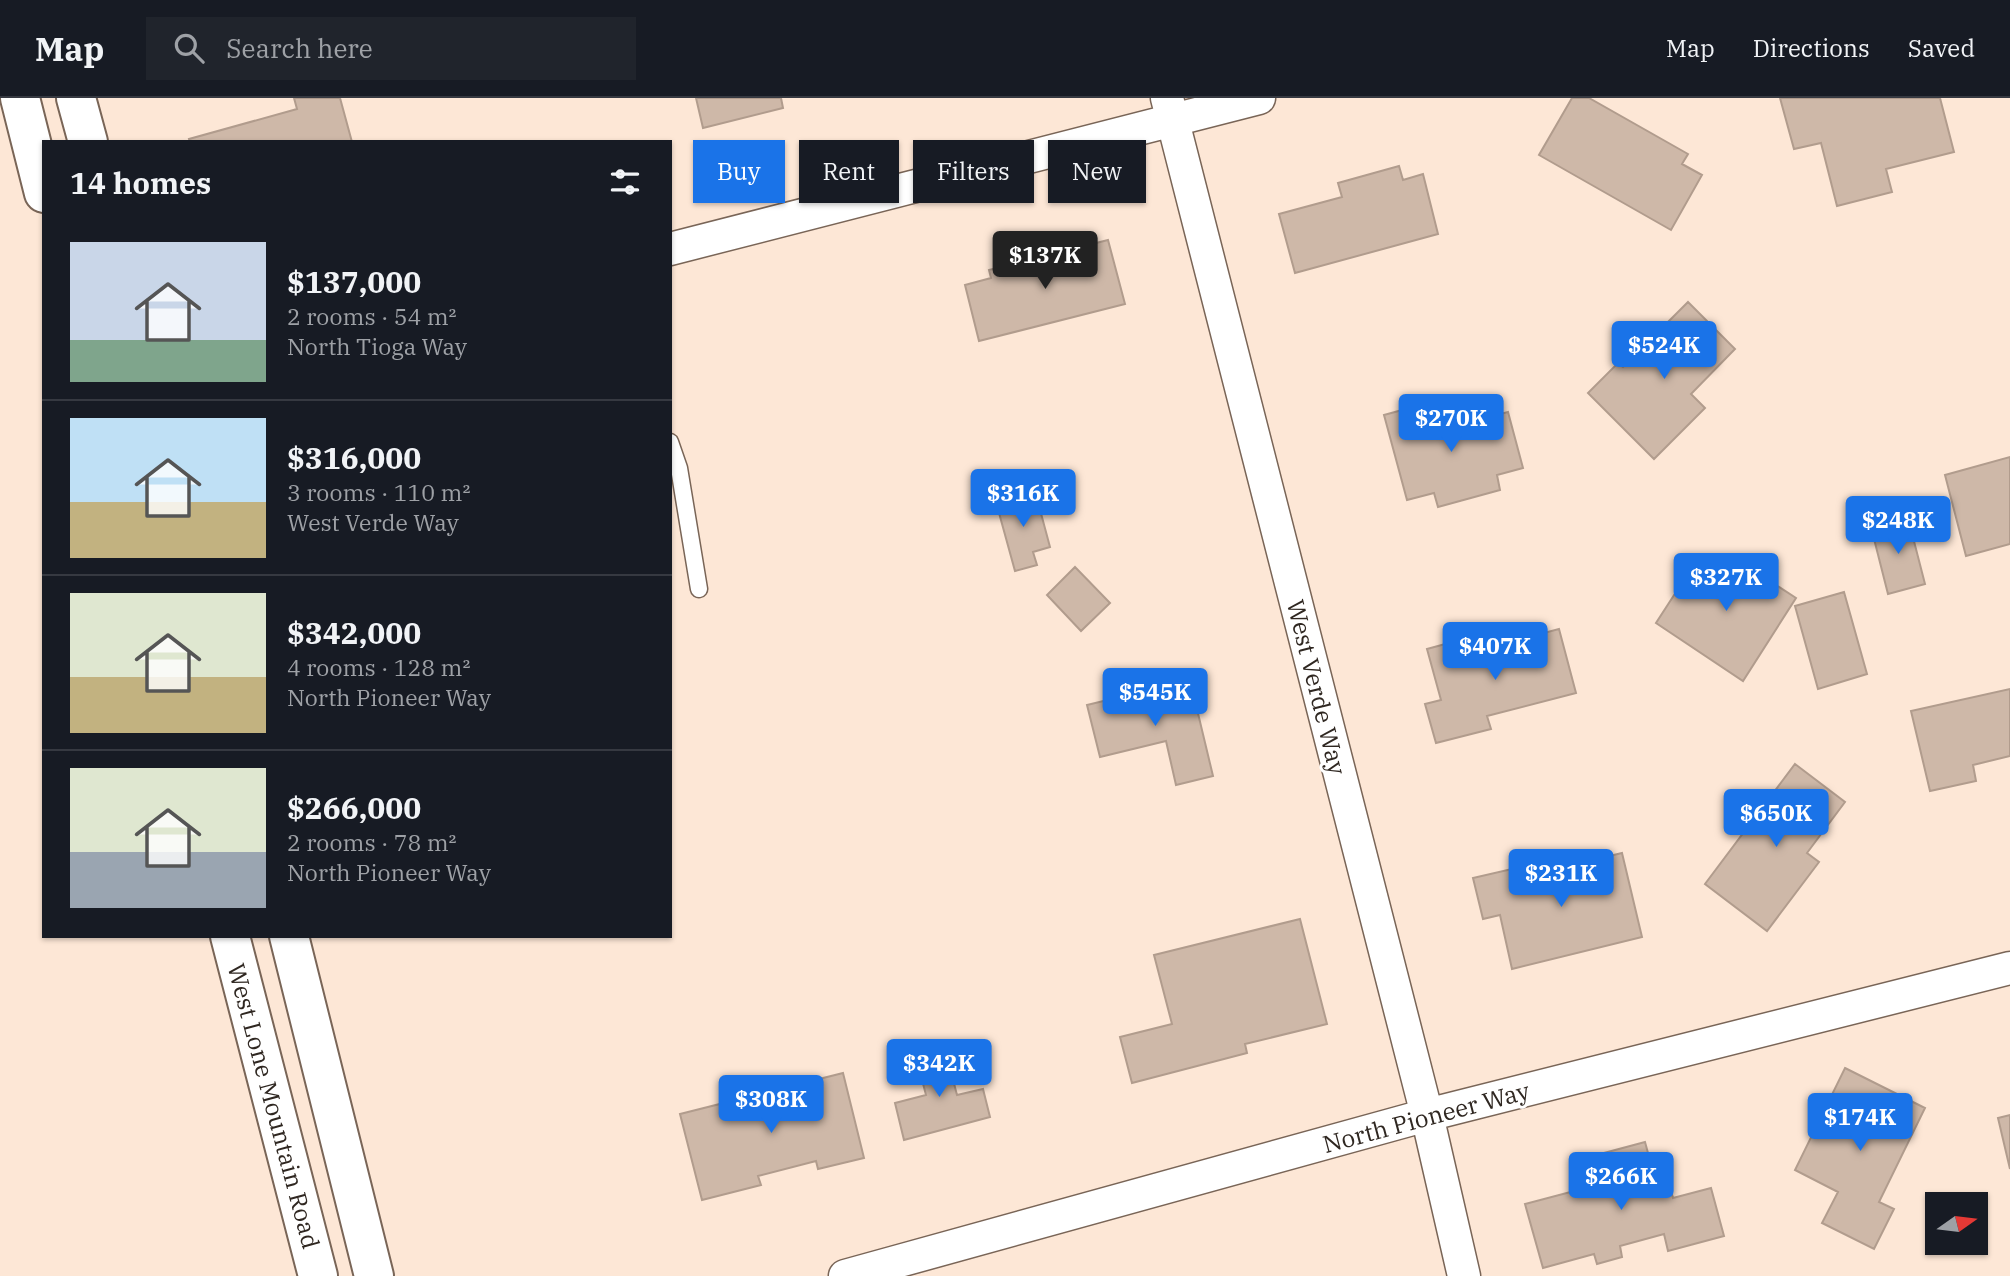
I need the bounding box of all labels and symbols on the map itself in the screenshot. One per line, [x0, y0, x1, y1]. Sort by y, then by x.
pin: $137K [996, 232, 1094, 291]
pin: $524K [1615, 322, 1713, 381]
pin: $270K [1402, 394, 1500, 454]
pin: $316K [974, 470, 1072, 529]
pin: $248K [1849, 496, 1947, 556]
pin: $327K [1677, 554, 1775, 613]
street label: West Verde Way [1280, 596, 1354, 778]
pin: $407K [1446, 622, 1544, 682]
pin: $545K [1106, 668, 1204, 728]
pin: $650K [1727, 790, 1825, 849]
pin: $231K [1512, 850, 1610, 909]
street label: West Lone Mountain Road [220, 960, 328, 1252]
pin: $342K [890, 1040, 988, 1099]
street label: North Pioneer Way [1319, 1074, 1533, 1160]
pin: $308K [722, 1076, 820, 1135]
pin: $174K [1811, 1094, 1909, 1153]
pin: $266K [1572, 1152, 1670, 1212]
north arrow [1925, 1192, 1988, 1255]

